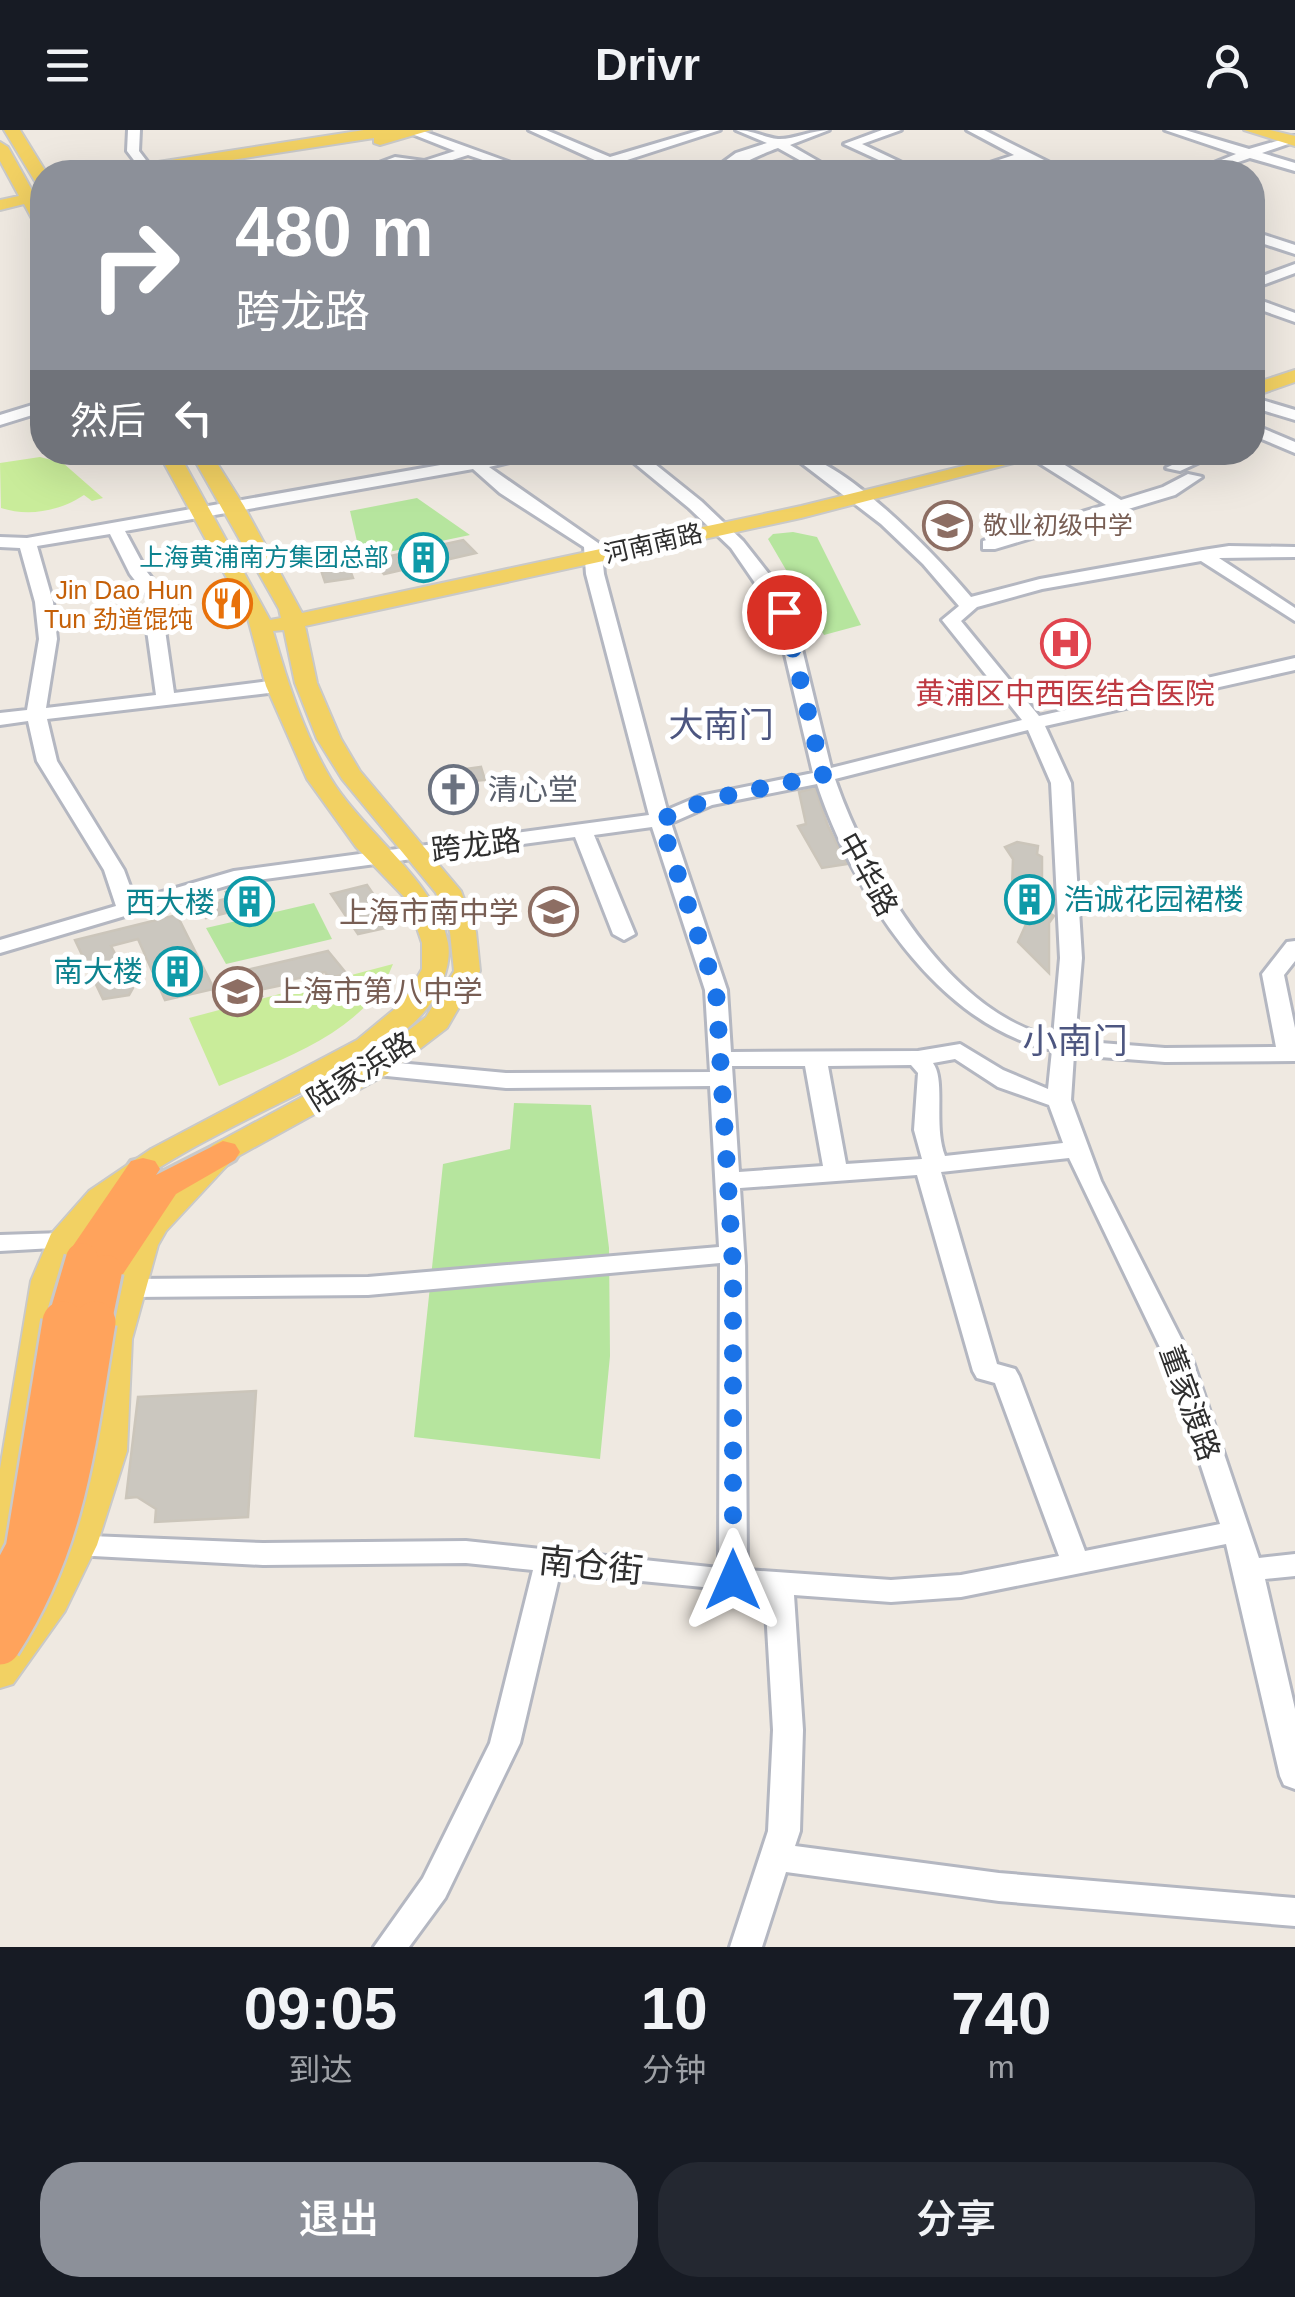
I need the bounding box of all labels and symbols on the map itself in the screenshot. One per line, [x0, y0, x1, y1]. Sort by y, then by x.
school or university icon: 敬业初级中学 [922, 499, 974, 551]
place label: 敬业初级中学 [983, 511, 1133, 539]
street label: 河南南路 [601, 518, 705, 568]
building icon: 上海黄浦南方集团总部 [398, 531, 450, 583]
place label: 上海黄浦南方集团总部 [139, 543, 389, 571]
pin [742, 570, 827, 655]
place label: Jin Dao Hun Tun 劲道馄饨 [44, 576, 193, 633]
restaurant icon: Jin Dao Hun Tun 劲道馄饨 [202, 578, 254, 630]
hospital icon: 黄浦区中西医结合医院 [1039, 618, 1091, 670]
place label: 黄浦区中西医结合医院 [915, 677, 1215, 710]
district label: 大南门 [668, 705, 774, 744]
church icon: 清心堂 [427, 763, 479, 815]
place label: 清心堂 [488, 773, 578, 806]
street label: 跨龙路 [429, 823, 523, 867]
street label: 中华路 [832, 827, 904, 921]
building icon: 浩诚花园裙楼 [1003, 873, 1055, 925]
building icon: 西大楼 [224, 876, 276, 928]
place label: 浩诚花园裙楼 [1064, 883, 1244, 916]
place label: 西大楼 [125, 886, 215, 919]
school or university icon: 上海市南中学 [528, 886, 580, 938]
place label: 上海市南中学 [339, 896, 519, 929]
building icon: 南大楼 [152, 945, 204, 997]
place label: 南大楼 [53, 955, 143, 988]
school or university icon: 上海市第八中学 [212, 965, 264, 1017]
place label: 上海市第八中学 [273, 975, 483, 1008]
district label: 小南门 [1022, 1021, 1128, 1060]
street label: 陆家浜路 [301, 1025, 421, 1117]
street label: 董家渡路 [1154, 1341, 1226, 1465]
position arrow [681, 1528, 785, 1632]
street label: 南仓街 [537, 1540, 645, 1590]

